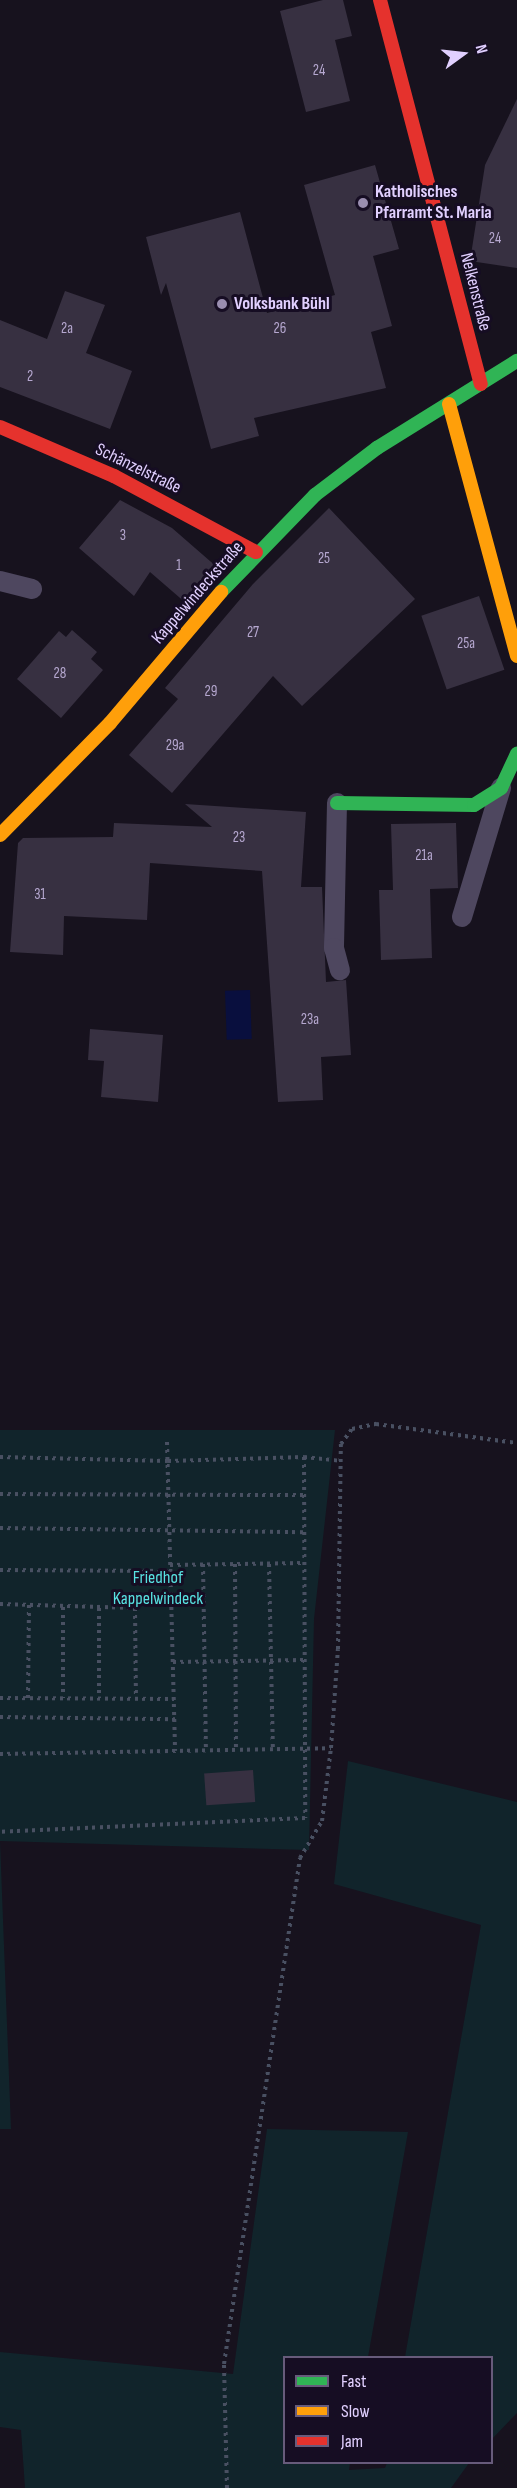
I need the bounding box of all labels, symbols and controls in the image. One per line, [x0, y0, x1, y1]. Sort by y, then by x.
north arrow [433, 24, 493, 84]
text: N [471, 43, 491, 56]
house number: 24 [313, 62, 325, 80]
place label: Katholisches Pfarramt St. Maria [375, 182, 492, 224]
marker: Katholisches Pfarramt St. Maria [356, 196, 370, 210]
house number: 24 [489, 230, 501, 248]
street label: Nelkenstraße [455, 251, 495, 333]
place label: Volksbank Bühl [234, 293, 330, 315]
marker: Volksbank Bühl [215, 297, 229, 311]
house number: 2a [61, 320, 73, 338]
house number: 26 [274, 320, 286, 338]
house number: 2 [27, 368, 33, 386]
street label: Schänzelstraße [92, 439, 184, 499]
house number: 3 [120, 527, 126, 545]
street label: Kappelwindeckstraße [148, 537, 248, 649]
house number: 25 [318, 550, 330, 568]
house number: 1 [176, 557, 182, 575]
house number: 27 [247, 624, 259, 642]
house number: 25a [457, 635, 475, 653]
house number: 28 [54, 665, 66, 683]
house number: 29 [205, 683, 217, 701]
house number: 29a [166, 737, 184, 755]
house number: 23 [233, 829, 245, 847]
house number: 21a [415, 847, 433, 865]
house number: 31 [34, 886, 46, 904]
house number: 23a [301, 1011, 319, 1029]
park label: Friedhof Kappelwindeck [113, 1568, 203, 1610]
legend [283, 2356, 493, 2464]
text: Fast [341, 2371, 366, 2392]
text: Slow [341, 2401, 370, 2422]
text: Jam [341, 2431, 363, 2452]

